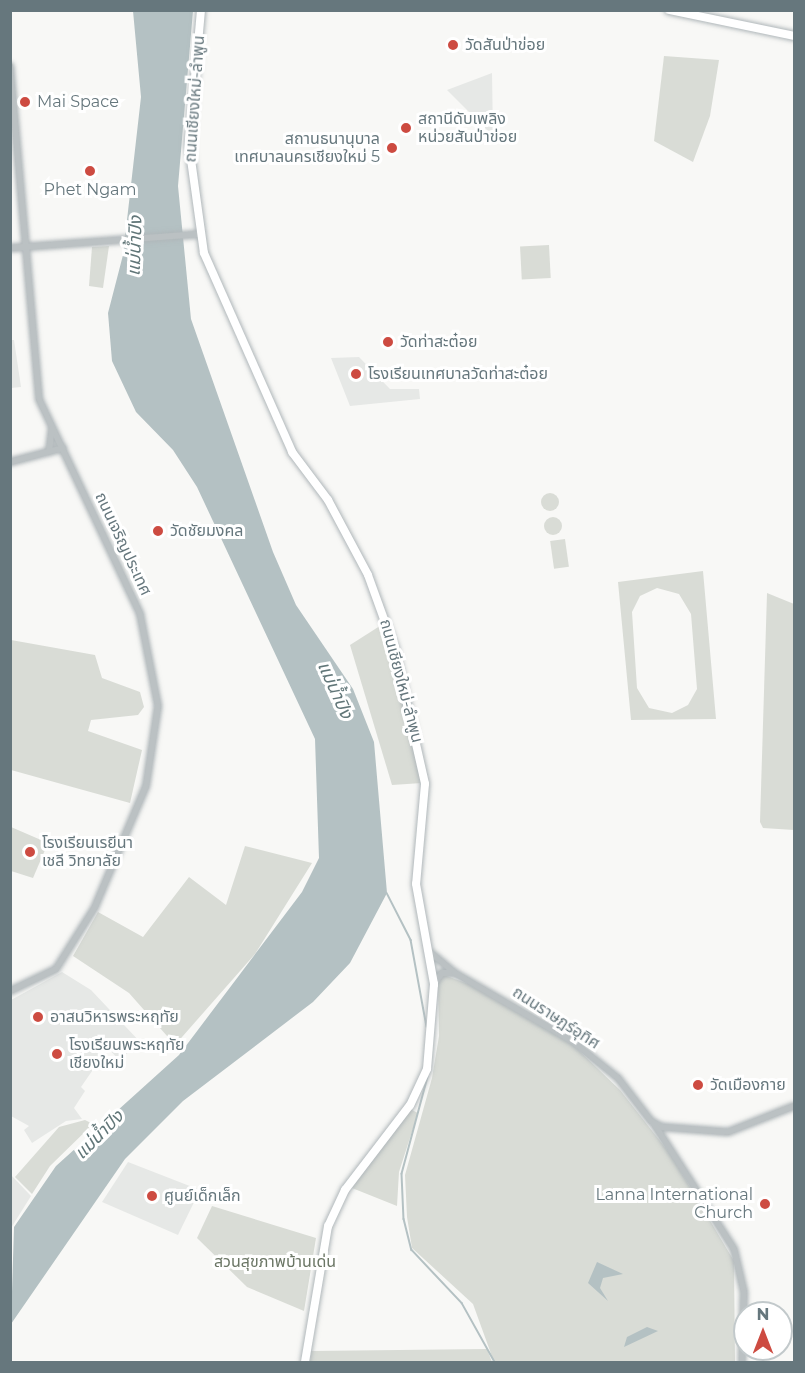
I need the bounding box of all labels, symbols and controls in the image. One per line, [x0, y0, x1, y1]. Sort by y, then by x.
street label: ถนนเชียงใหม่-ลำพูน [181, 35, 209, 163]
place label: วัดสันป่าข่อย [465, 35, 545, 55]
marker: วัดสันป่าข่อย [446, 38, 460, 52]
place label: Mai Space [37, 92, 119, 112]
marker: Mai Space [18, 95, 32, 109]
place label: สถานีดับเพลิง หน่วยสันป่าข่อย [418, 109, 517, 147]
marker: สถานีดับเพลิง หน่วยสันป่าข่อย [399, 121, 413, 135]
place label: สถานธนานุบาล เทศบาลนครเชียงใหม่ 5 [234, 129, 380, 167]
marker: สถานธนานุบาล เทศบาลนครเชียงใหม่ 5 [385, 141, 399, 155]
marker: Phet Ngam [83, 164, 97, 178]
place label: Phet Ngam [43, 180, 137, 200]
water label: แม่น้ำปิง [123, 216, 147, 276]
place label: วัดท่าสะต๋อย [400, 332, 477, 352]
marker: วัดท่าสะต๋อย [381, 335, 395, 349]
place label: โรงเรียนเทศบาลวัดท่าสะต๋อย [368, 364, 548, 384]
marker: โรงเรียนเทศบาลวัดท่าสะต๋อย [349, 367, 363, 381]
street label: ถนนเจริญประเทศ [91, 489, 155, 599]
place label: วัดชัยมงคล [170, 521, 243, 541]
marker: วัดชัยมงคล [151, 524, 165, 538]
street label: ถนนเชียงใหม่-ลำพูน [375, 617, 427, 745]
water label: แม่น้ำปิง [313, 658, 357, 722]
place label: โรงเรียนเรยีนา เชลี วิทยาลัย [42, 833, 133, 871]
marker: โรงเรียนเรยีนา เชลี วิทยาลัย [23, 845, 37, 859]
street label: ถนนราษฎร์อุทิศ [509, 983, 603, 1053]
place label: อาสนวิหารพระหฤทัย [50, 1007, 179, 1027]
marker: อาสนวิหารพระหฤทัย [31, 1010, 45, 1024]
place label: โรงเรียนพระหฤทัย เชียงใหม่ [69, 1035, 184, 1073]
marker: โรงเรียนพระหฤทัย เชียงใหม่ [50, 1047, 64, 1061]
place label: วัดเมืองกาย [710, 1075, 786, 1095]
marker: วัดเมืองกาย [691, 1078, 705, 1092]
water label: แม่น้ำปิง [70, 1106, 128, 1164]
place label: Lanna International Church [595, 1185, 753, 1223]
place label: ศูนย์เด็กเล็ก [164, 1186, 241, 1206]
marker: ศูนย์เด็กเล็ก [145, 1189, 159, 1203]
marker: Lanna International Church [758, 1197, 772, 1211]
park label: สวนสุขภาพบ้านเด่น [214, 1252, 336, 1272]
north arrow [733, 1301, 793, 1361]
text: N [757, 1305, 769, 1324]

